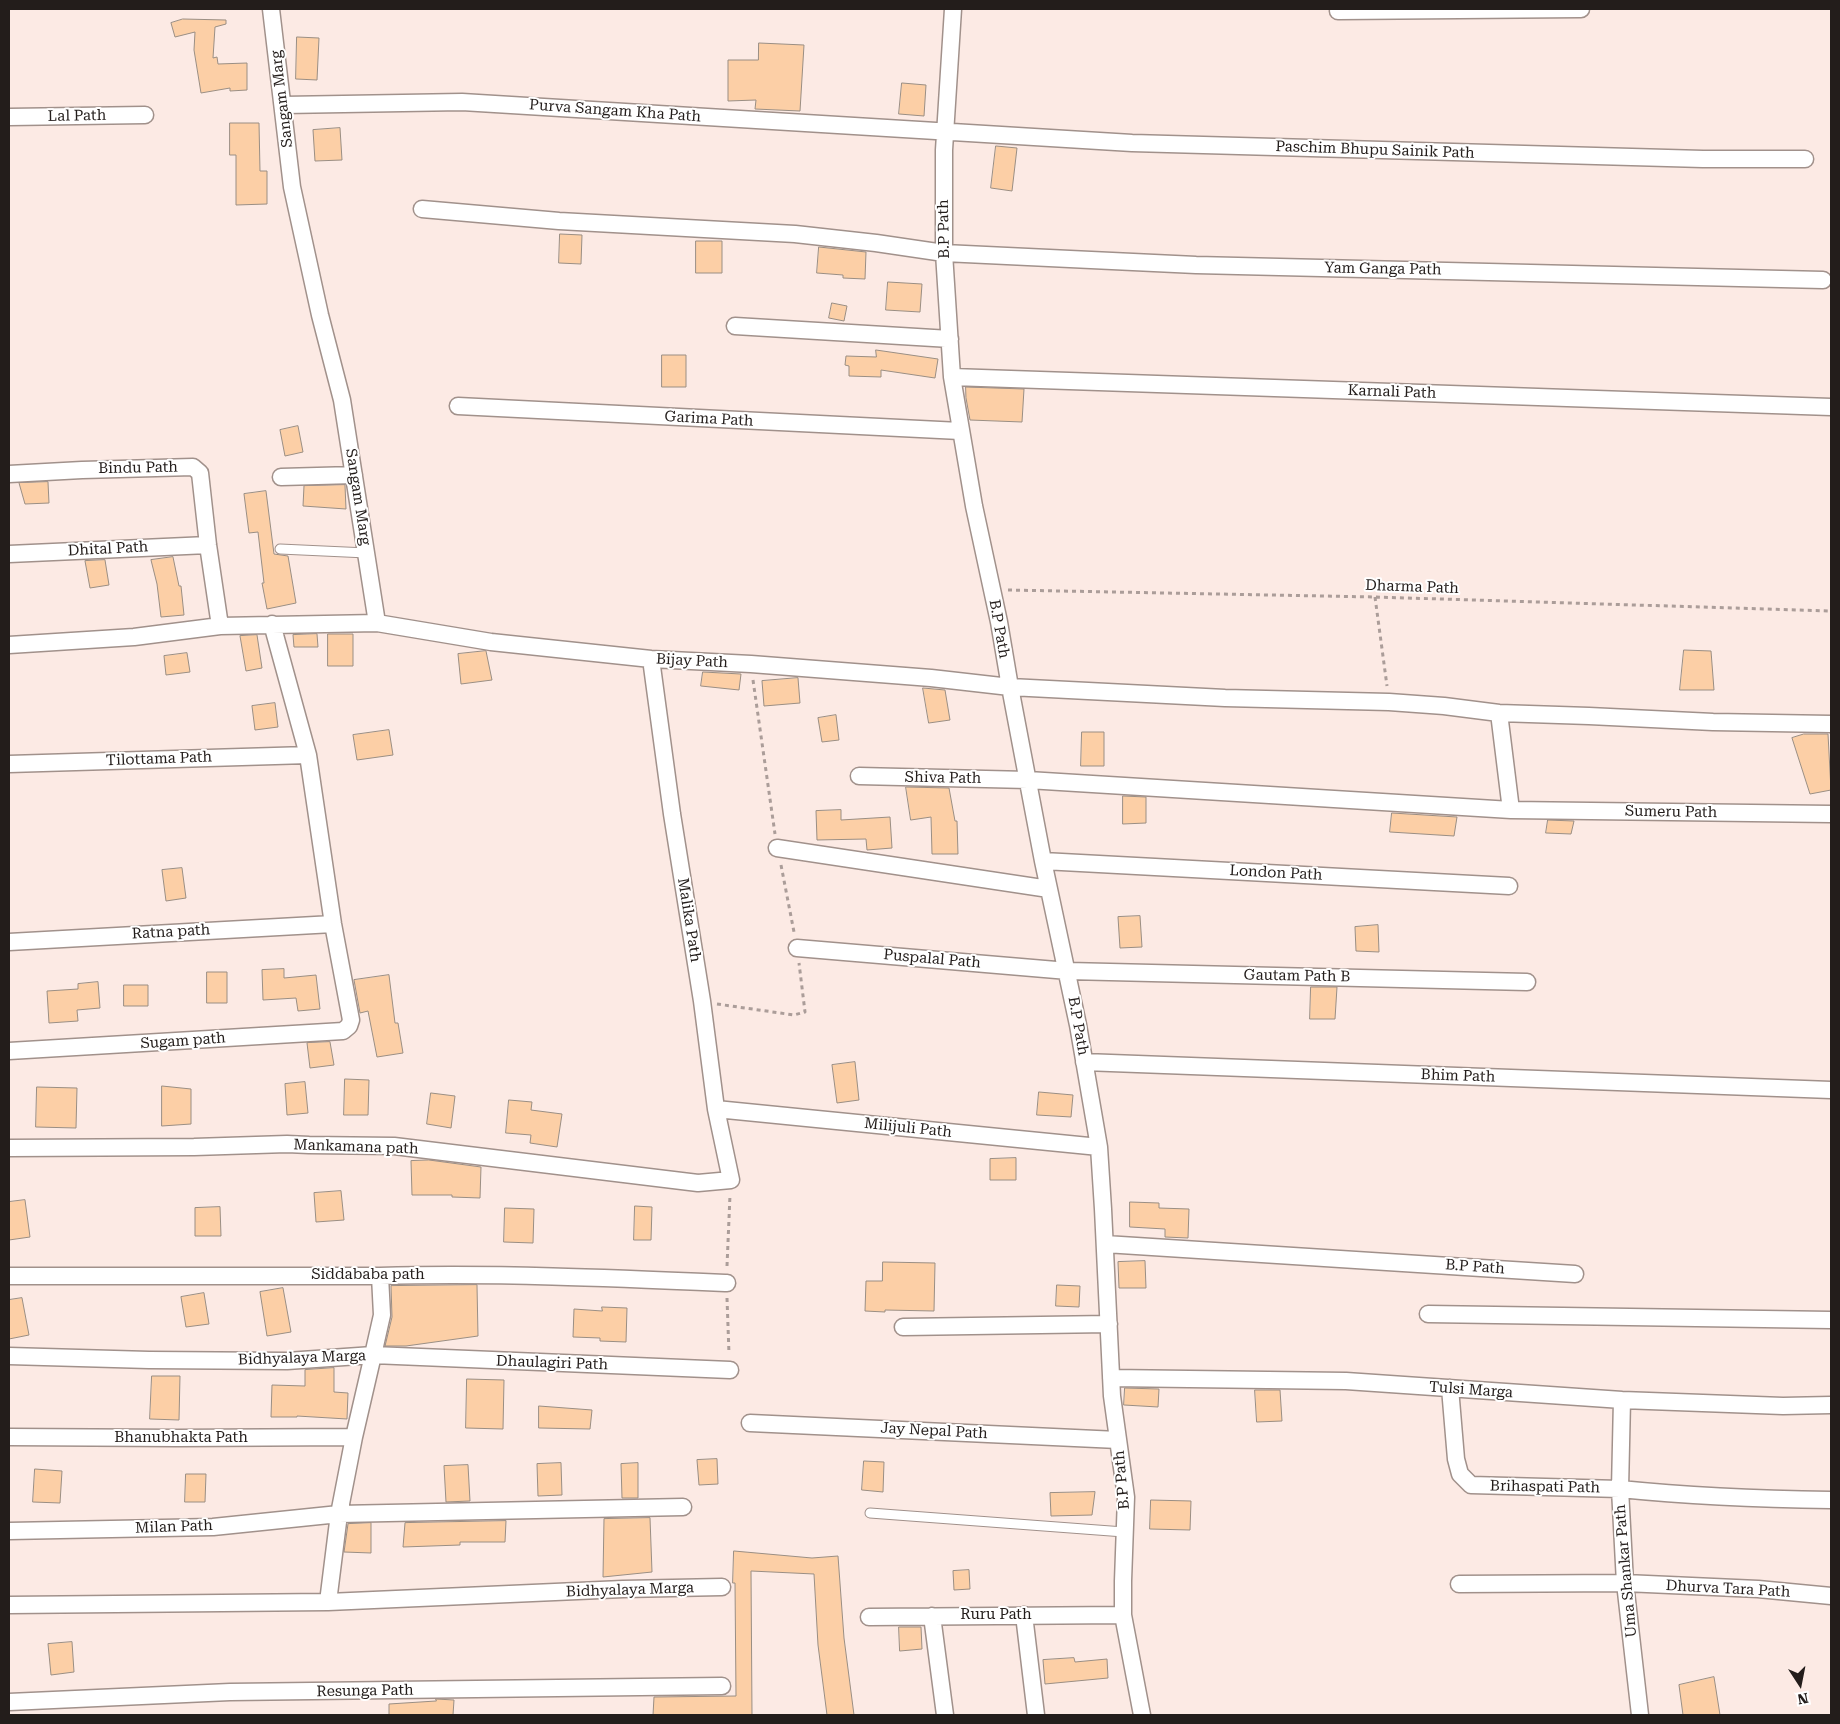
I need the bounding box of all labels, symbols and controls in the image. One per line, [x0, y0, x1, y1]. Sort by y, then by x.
street label: Sangam Marg [267, 49, 297, 149]
street label: Purva Sangam Kha Path [529, 96, 701, 126]
street label: Lal Path [48, 106, 106, 126]
street label: Paschim Bhupu Sainik Path [1275, 138, 1475, 162]
street label: B.P Path [934, 199, 954, 259]
street label: Yam Ganga Path [1324, 259, 1442, 279]
street label: Karnali Path [1347, 381, 1437, 403]
street label: Garima Path [664, 408, 754, 430]
street label: Sangam Marg [341, 447, 375, 547]
street label: Bindu Path [98, 458, 178, 478]
street label: Dhital Path [67, 538, 149, 560]
street label: Dharma Path [1365, 576, 1459, 598]
street label: B.P Path [985, 598, 1013, 660]
street label: Bijay Path [656, 650, 728, 672]
street label: Tilottama Path [106, 748, 212, 770]
street label: Shiva Path [905, 768, 981, 788]
street label: Sumeru Path [1625, 802, 1717, 822]
street label: London Path [1229, 862, 1323, 884]
street label: Malika Path [673, 877, 705, 963]
street label: Ratna path [131, 921, 211, 943]
street label: Puspalal Path [883, 946, 981, 972]
street label: Gautam Path B [1243, 966, 1351, 986]
street label: B.P Path [1064, 995, 1092, 1057]
street label: Sugam path [140, 1029, 226, 1053]
street label: Bhim Path [1420, 1066, 1496, 1086]
street label: Milijuli Path [863, 1114, 953, 1142]
street label: Mankamana path [293, 1136, 419, 1158]
street label: B.P Path [1445, 1256, 1505, 1278]
street label: Siddababa path [311, 1266, 425, 1284]
street label: Bidhyalaya Marga [238, 1347, 366, 1369]
street label: Dhaulagiri Path [496, 1352, 608, 1374]
street label: Tulsi Marga [1428, 1378, 1514, 1402]
street label: Jay Nepal Path [880, 1419, 988, 1443]
street label: Bhanubhakta Path [114, 1429, 248, 1447]
street label: B.P Path [1110, 1450, 1134, 1510]
street label: Brihaspati Path [1490, 1477, 1600, 1497]
street label: Uma Shankar Path [1611, 1504, 1641, 1638]
street label: Milan Path [135, 1517, 213, 1537]
street label: Dhurva Tara Path [1665, 1577, 1791, 1601]
street label: Bidhyalaya Marga [566, 1579, 694, 1601]
street label: Ruru Path [960, 1606, 1032, 1624]
north arrow [1775, 1659, 1825, 1709]
street label: Resunga Path [316, 1681, 414, 1701]
text: N [1796, 1690, 1810, 1708]

